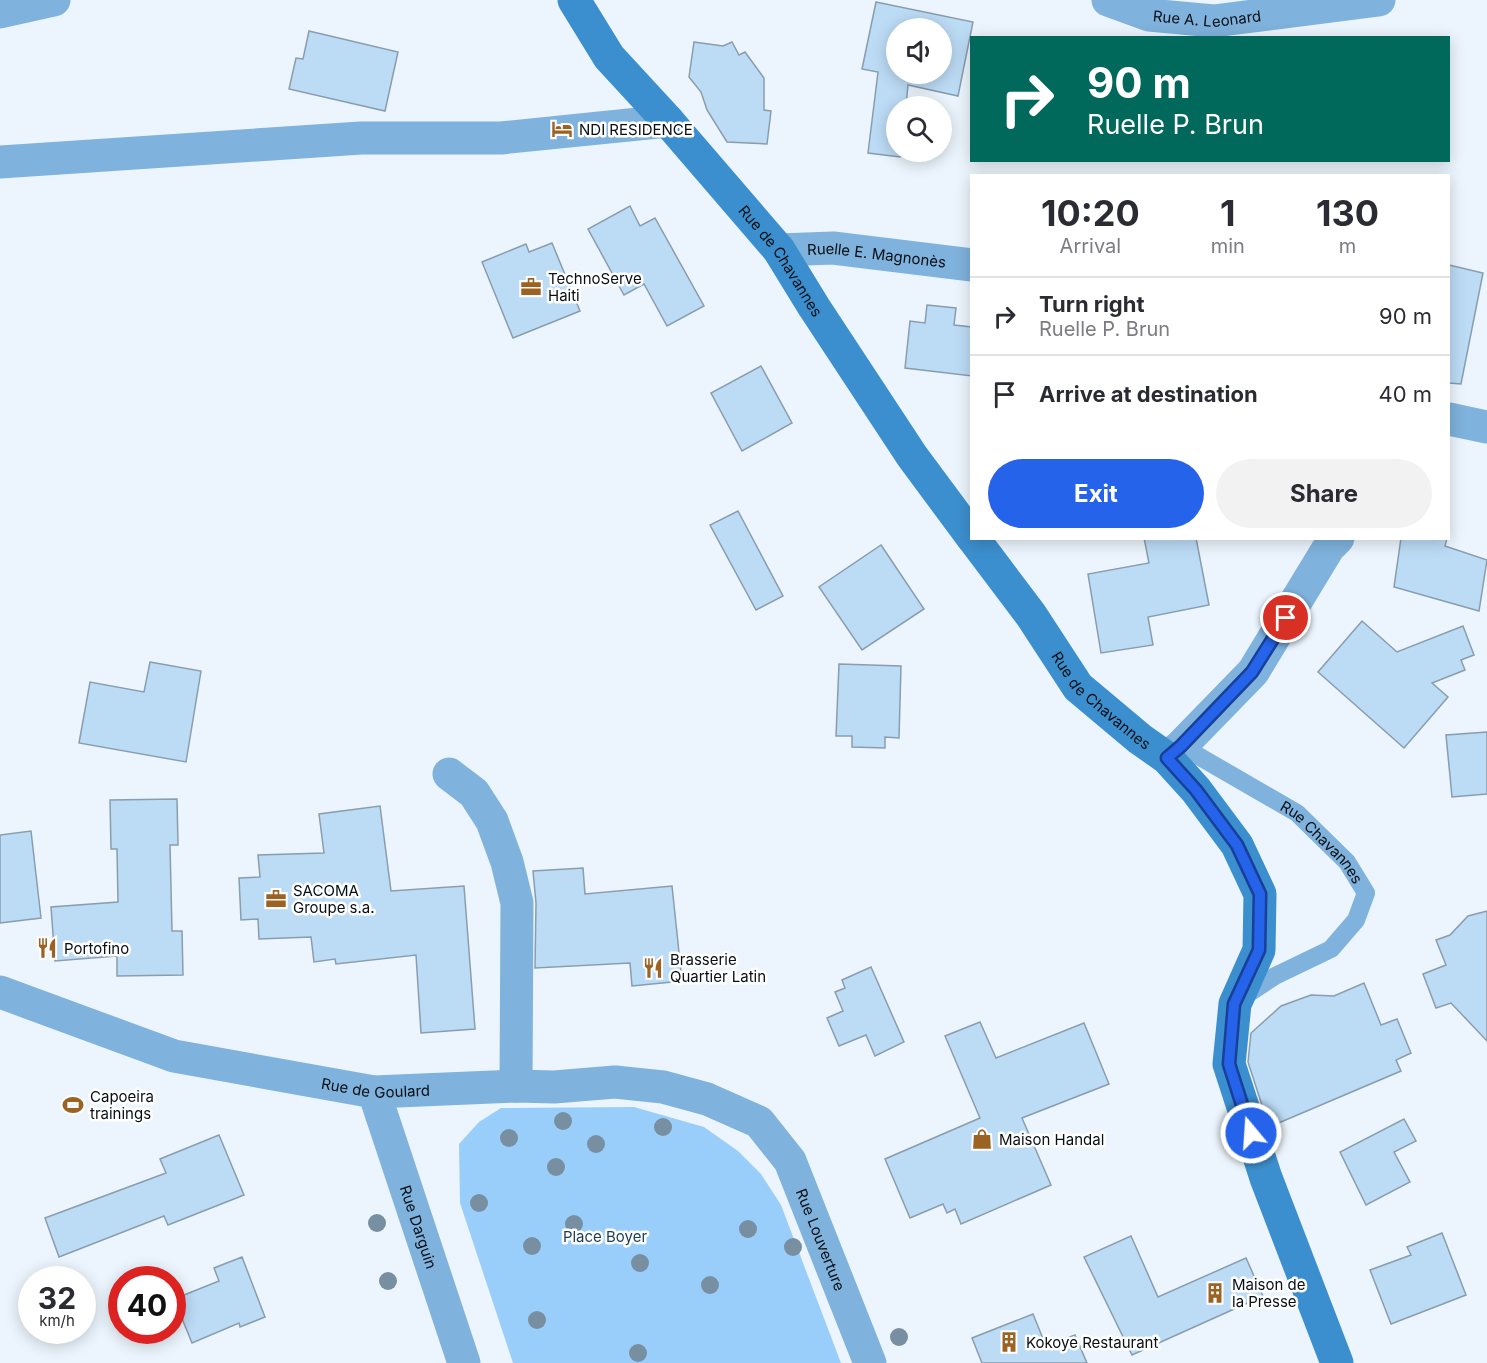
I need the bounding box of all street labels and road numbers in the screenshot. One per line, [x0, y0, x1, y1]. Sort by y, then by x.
street label: Rue A. Leonard [1152, 6, 1262, 31]
street label: Rue de Chavannes [735, 201, 827, 320]
street label: Ruelle E. Magnonès [807, 238, 947, 271]
street label: Rue de Chavannes [1048, 648, 1155, 753]
street label: Rue Chavannes [1277, 796, 1367, 887]
street label: Rue de Goulard [320, 1073, 430, 1101]
street label: Rue Darguin [396, 1183, 441, 1271]
street label: Rue Louverture [792, 1186, 850, 1294]

